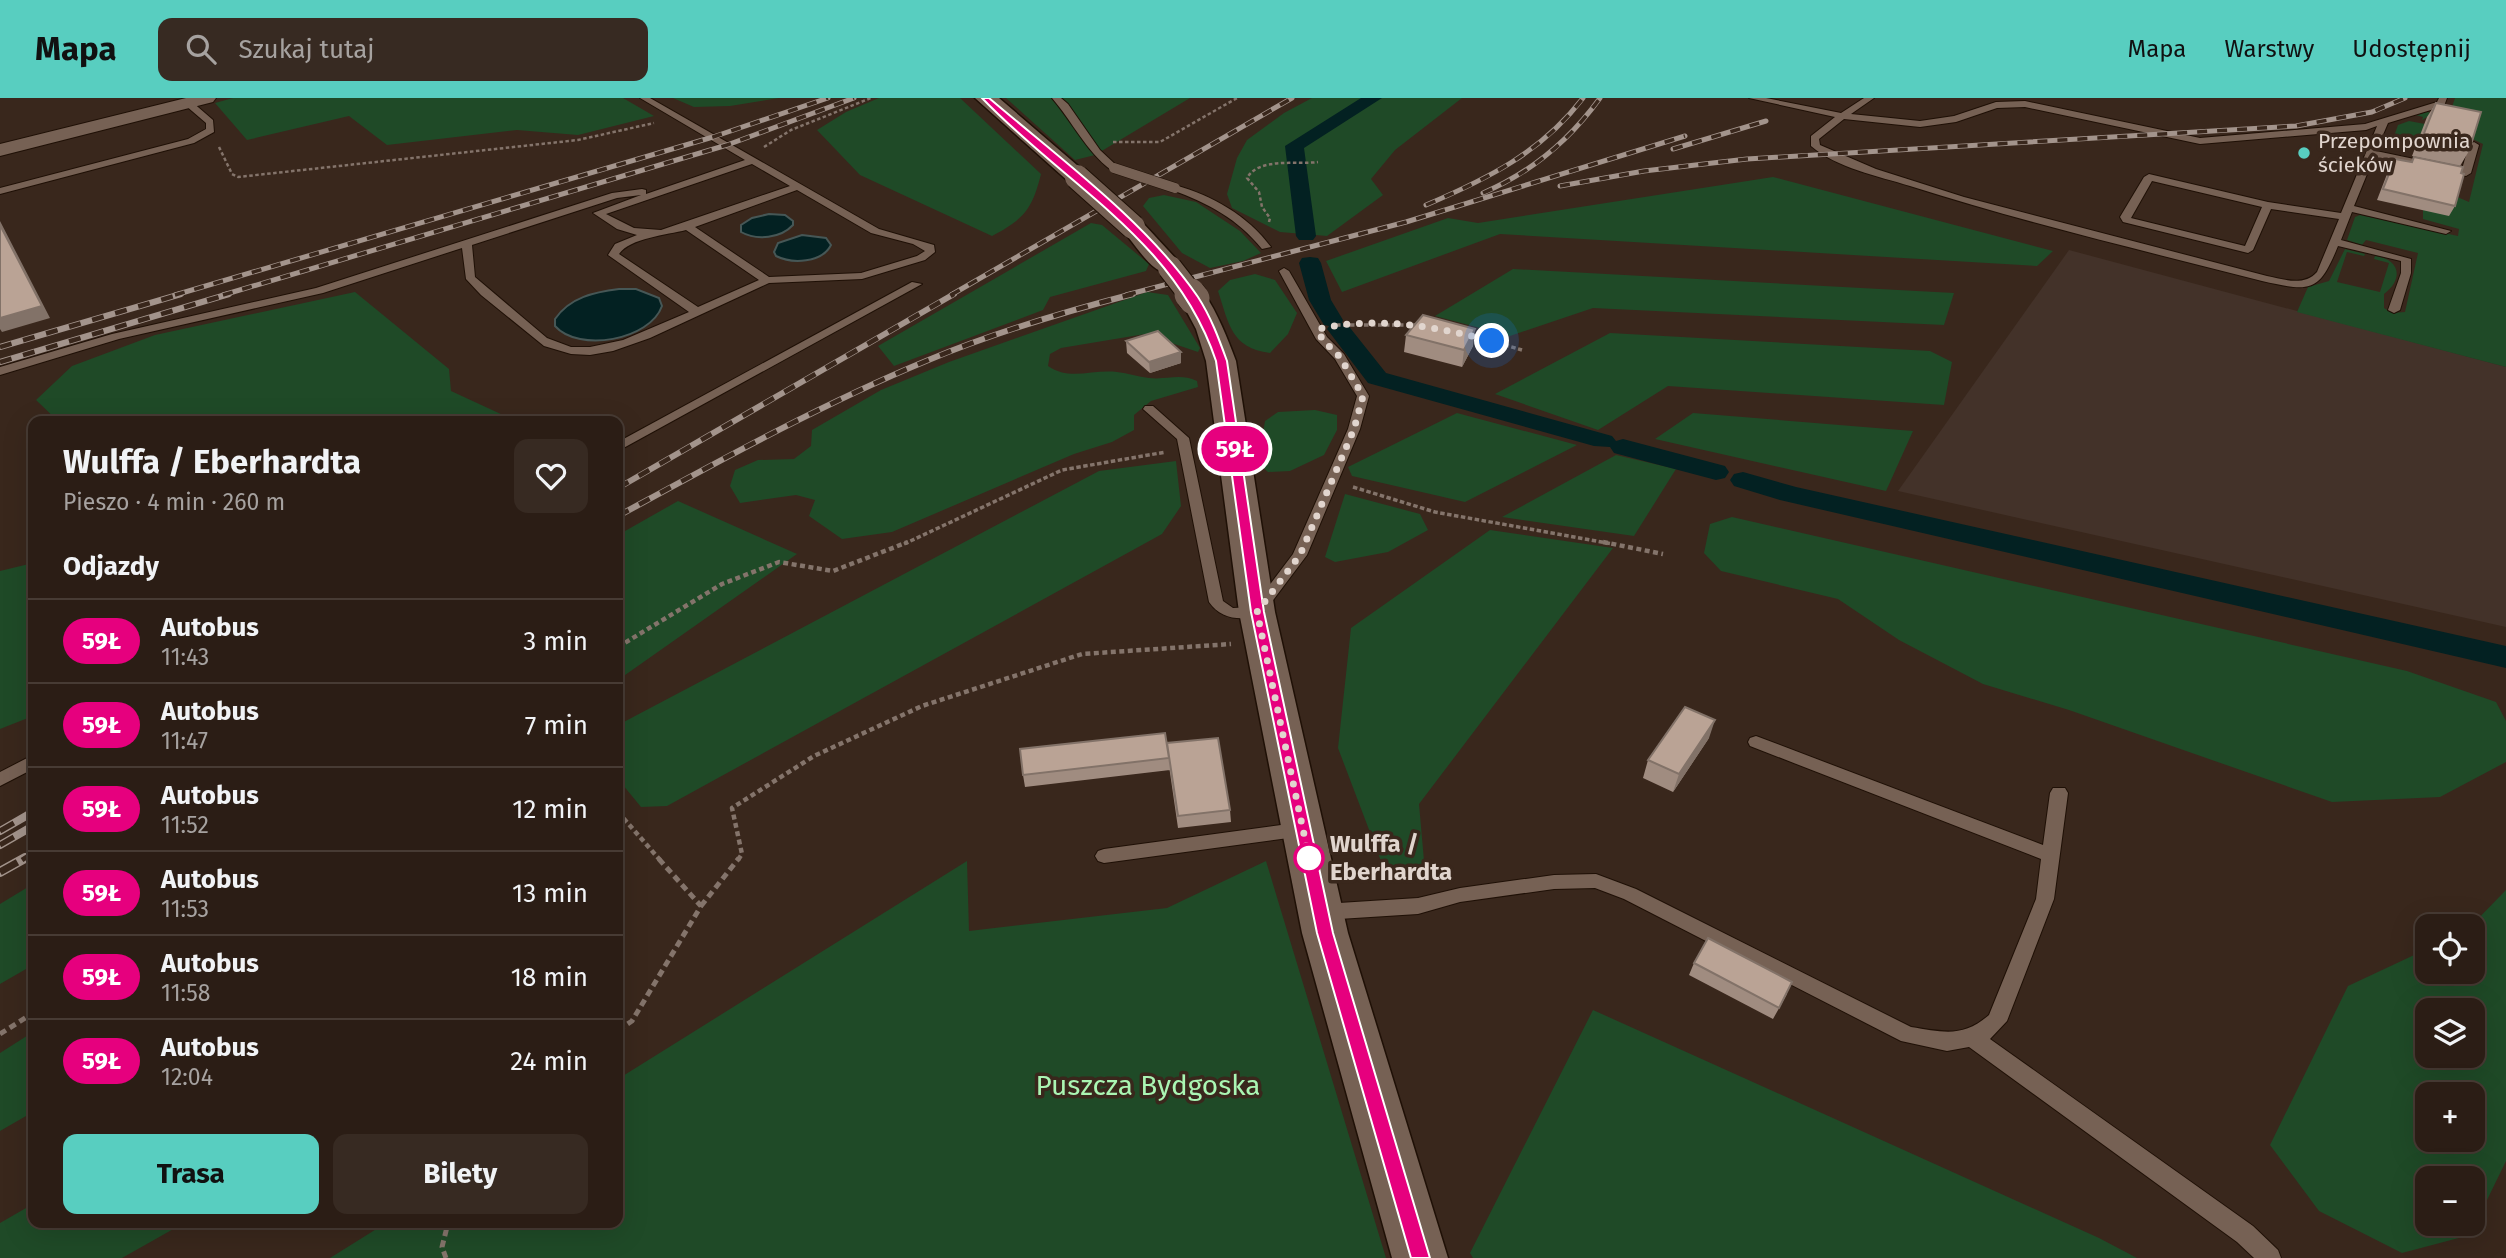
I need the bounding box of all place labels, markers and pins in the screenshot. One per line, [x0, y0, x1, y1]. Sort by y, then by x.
place label: Przepompownia ścieków [2318, 128, 2470, 178]
marker: Przepompownia ścieków [2296, 145, 2312, 161]
place label: Wulffa / Eberhardta [1330, 830, 1452, 886]
marker: Wulffa / Eberhardta [1294, 843, 1324, 873]

